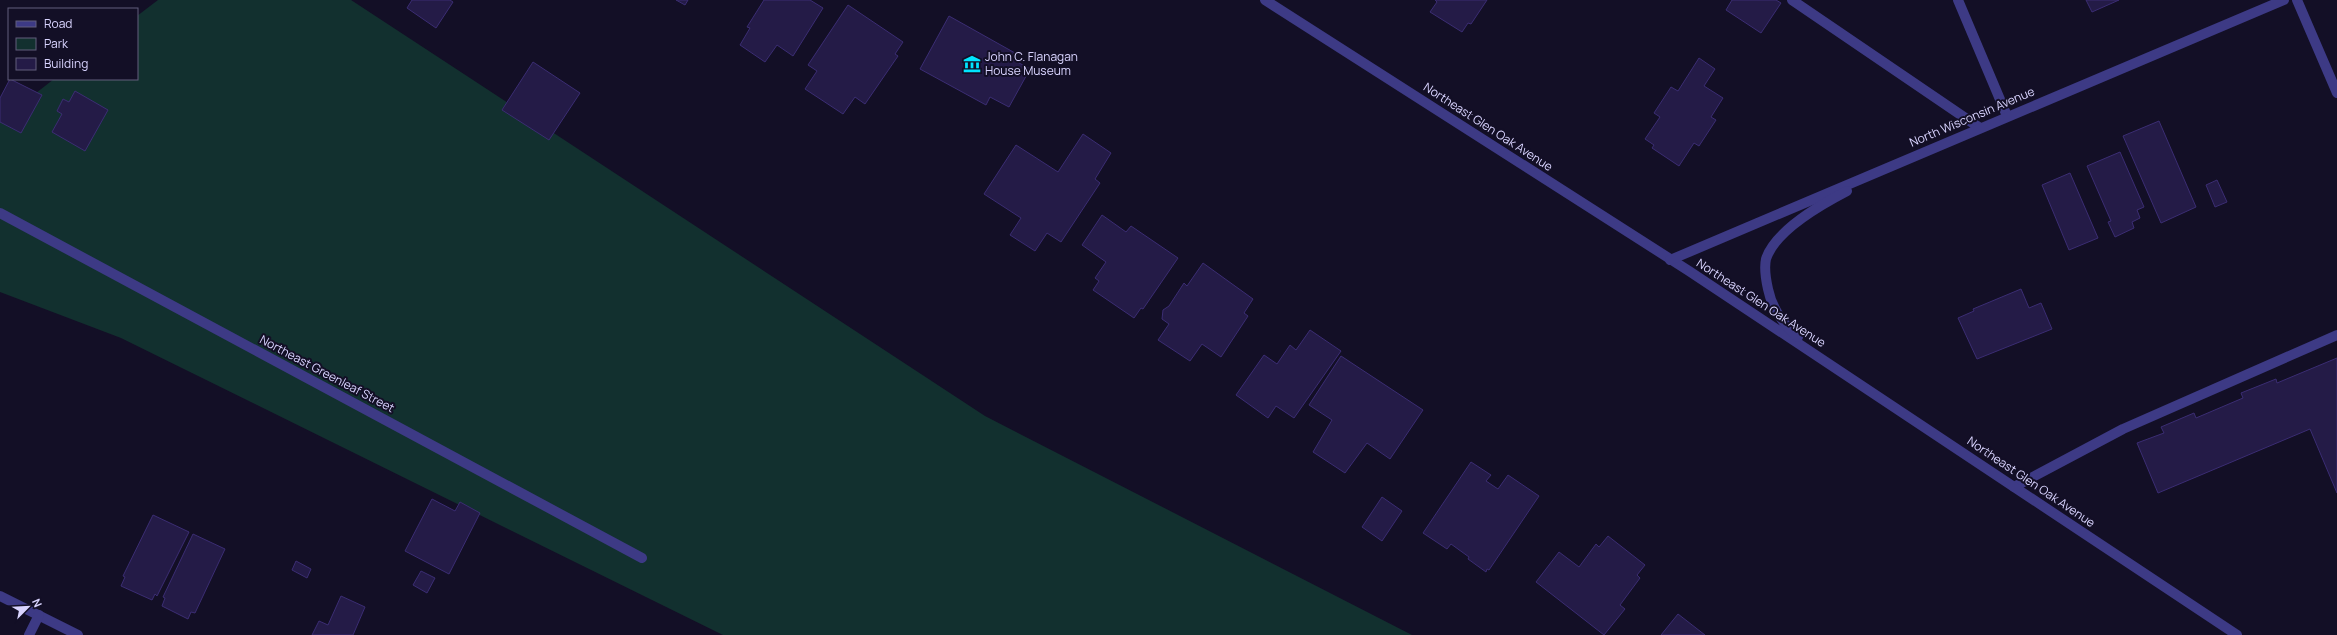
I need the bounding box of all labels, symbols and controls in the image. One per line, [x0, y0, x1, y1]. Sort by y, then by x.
legend [8, 8, 138, 80]
text: Road [44, 15, 72, 32]
text: Park [44, 35, 69, 52]
place label: John C. Flanagan House Museum [985, 48, 1078, 79]
museum icon: John C. Flanagan House Museum [962, 54, 982, 74]
text: Building [44, 55, 88, 72]
street label: Northeast Glen Oak Avenue [1420, 78, 1556, 175]
street label: North Wisconsin Avenue [1907, 82, 2037, 151]
street label: Northeast Glen Oak Avenue [1693, 254, 1829, 351]
street label: Northeast Greenleaf Street [257, 331, 398, 416]
street label: Northeast Glen Oak Avenue [1964, 432, 2099, 531]
north arrow [8, 587, 48, 627]
text: N [29, 596, 46, 609]

